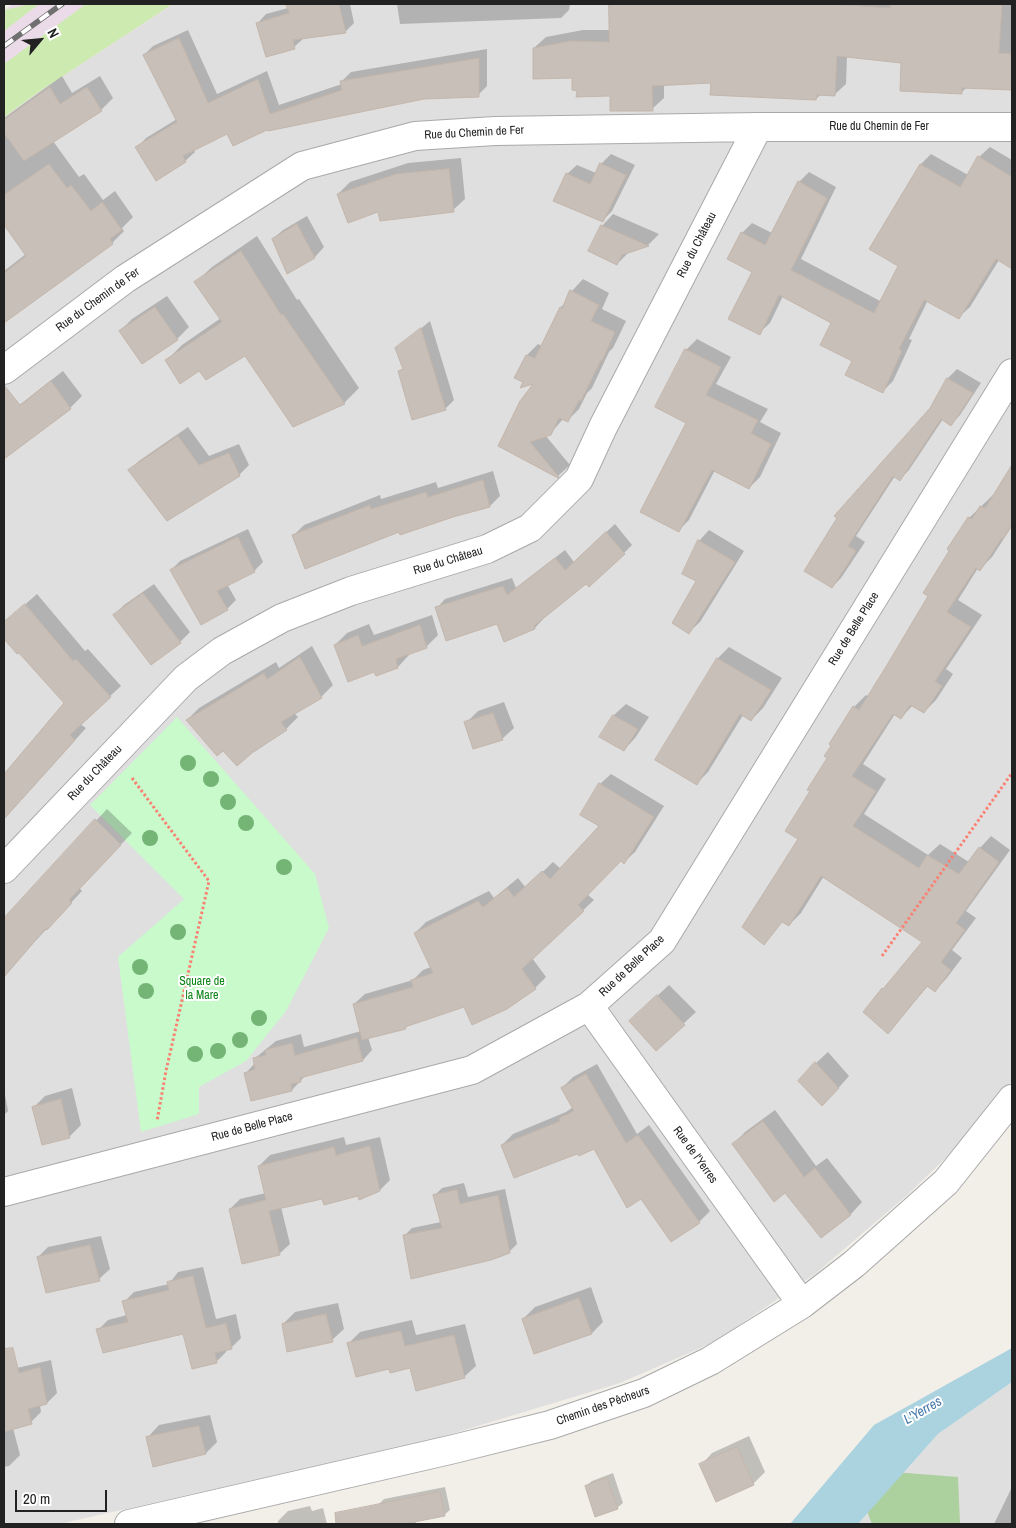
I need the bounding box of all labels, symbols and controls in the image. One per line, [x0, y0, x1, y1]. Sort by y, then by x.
north arrow [15, 15, 65, 65]
text: N [43, 25, 63, 41]
street label: Rue du Chemin de Fer [829, 120, 929, 134]
street label: Rue du Chemin de Fer [424, 123, 524, 143]
street label: Rue du Château [674, 210, 720, 280]
street label: Rue du Chemin de Fer [53, 265, 143, 335]
street label: Rue du Château [412, 544, 484, 578]
street label: Rue de Belle Place [826, 590, 882, 668]
street label: Rue du Château [65, 742, 125, 804]
street label: Rue de Belle Place [596, 932, 668, 1000]
park label: Square de la Mare [179, 975, 225, 1003]
street label: Rue de Belle Place [210, 1109, 294, 1145]
street label: Rue de l'Yerres [670, 1124, 720, 1186]
street label: Chemin des Pêcheurs [555, 1383, 651, 1429]
water label: L'Yerres [901, 1393, 945, 1429]
scale bar [18, 1480, 110, 1512]
text: 20 m [23, 1488, 50, 1509]

